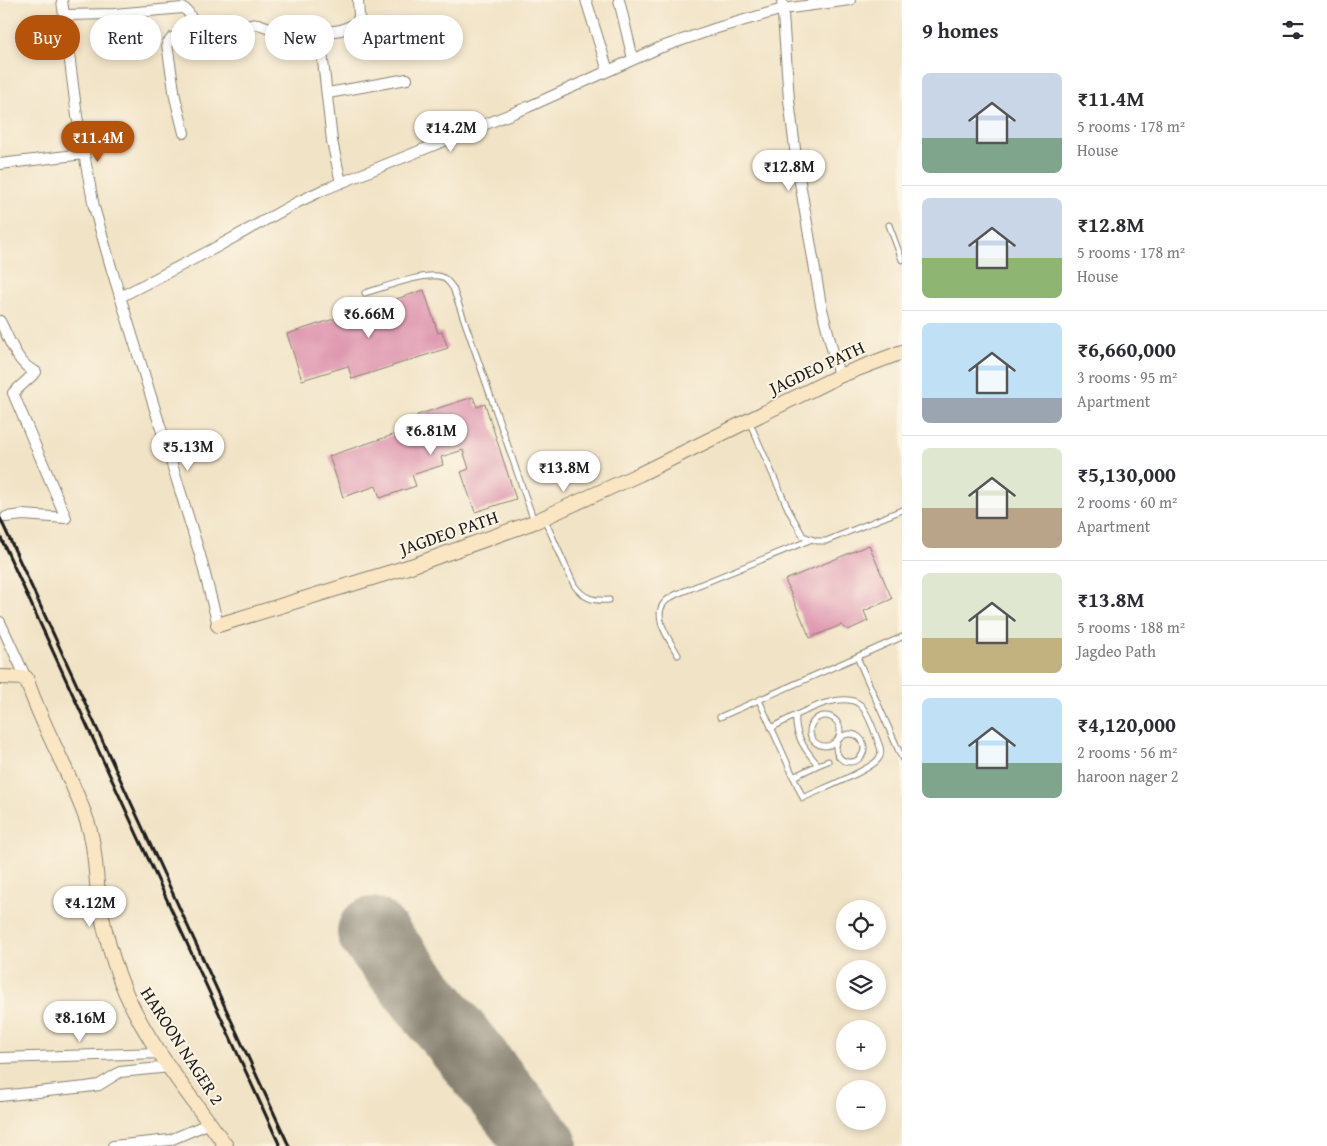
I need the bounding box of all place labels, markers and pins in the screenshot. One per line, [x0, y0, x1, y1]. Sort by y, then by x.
pin: ₹14.2M [410, 110, 492, 153]
pin: ₹11.4M [57, 120, 139, 163]
pin: ₹12.8M [748, 150, 830, 192]
pin: ₹6.66M [328, 296, 410, 339]
pin: ₹6.81M [390, 414, 472, 456]
pin: ₹5.13M [147, 430, 229, 472]
pin: ₹13.8M [523, 450, 605, 493]
pin: ₹4.12M [49, 886, 131, 928]
pin: ₹8.16M [39, 1000, 121, 1043]

